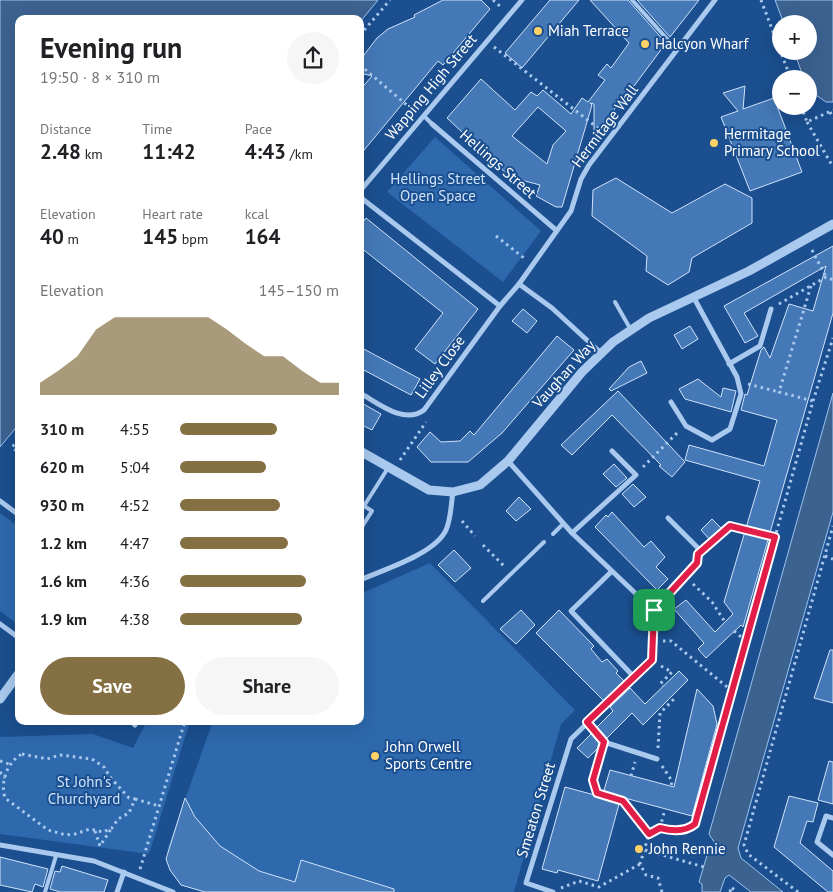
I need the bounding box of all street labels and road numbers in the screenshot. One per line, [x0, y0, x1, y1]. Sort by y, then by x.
street label: Wapping High Street [381, 30, 480, 144]
street label: Hermitage Wall [567, 80, 642, 171]
street label: Hellings Street [456, 125, 541, 202]
street label: Lilley Close [410, 332, 469, 402]
street label: Vaughan Way [527, 336, 599, 412]
street label: Smeaton Street [512, 760, 559, 860]

